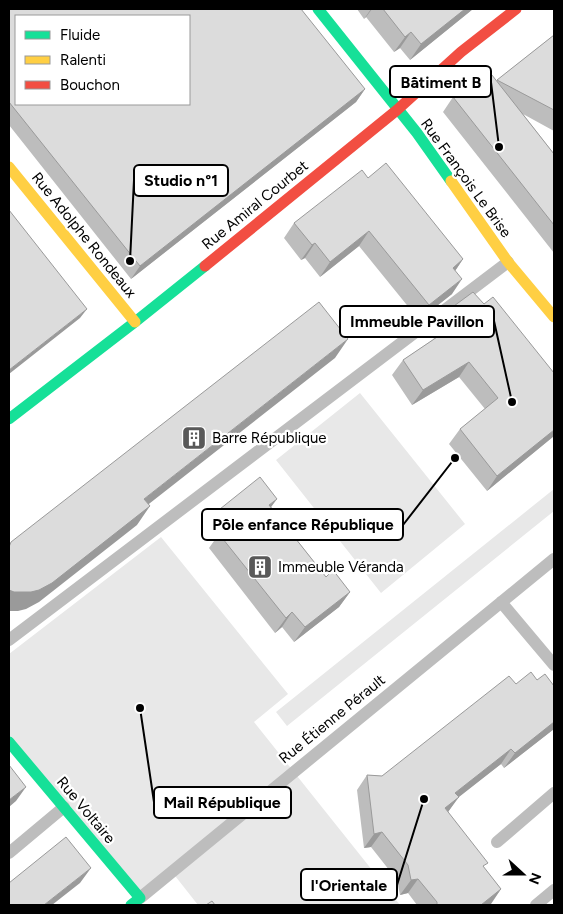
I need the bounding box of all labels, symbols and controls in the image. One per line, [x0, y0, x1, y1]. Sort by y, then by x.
legend [15, 15, 190, 105]
text: Fluide [60, 26, 100, 44]
text: Ralenti [60, 51, 106, 69]
callout: Bâtiment B [390, 66, 491, 97]
text: Bâtiment B [401, 73, 482, 92]
text: Bouchon [60, 76, 120, 94]
street label: Rue François Le Brise [417, 115, 515, 241]
street label: Rue Amiral Courbet [198, 156, 312, 253]
callout: Studio n°1 [134, 165, 228, 196]
street label: Rue Adolphe Rondeaux [28, 169, 140, 301]
text: Studio n°1 [144, 171, 218, 190]
callout: Immeuble Pavillon [340, 306, 494, 337]
text: Immeuble Pavillon [350, 312, 484, 331]
building icon: Barre République [181, 425, 207, 451]
place label: Barre République [212, 429, 326, 447]
callout: Pôle enfance République [202, 509, 403, 540]
text: Pôle enfance République [212, 515, 394, 534]
building icon: Immeuble Véranda [247, 554, 273, 580]
place label: Immeuble Véranda [278, 558, 404, 576]
street label: Rue Étienne Pérault [275, 670, 389, 767]
street label: Rue Voltaire [53, 773, 119, 847]
callout: Mail République [154, 787, 291, 818]
text: Mail République [163, 793, 281, 812]
north arrow [498, 849, 548, 899]
callout: l'Orientale [301, 869, 397, 900]
text: N [525, 870, 545, 887]
text: l'Orientale [311, 876, 387, 895]

